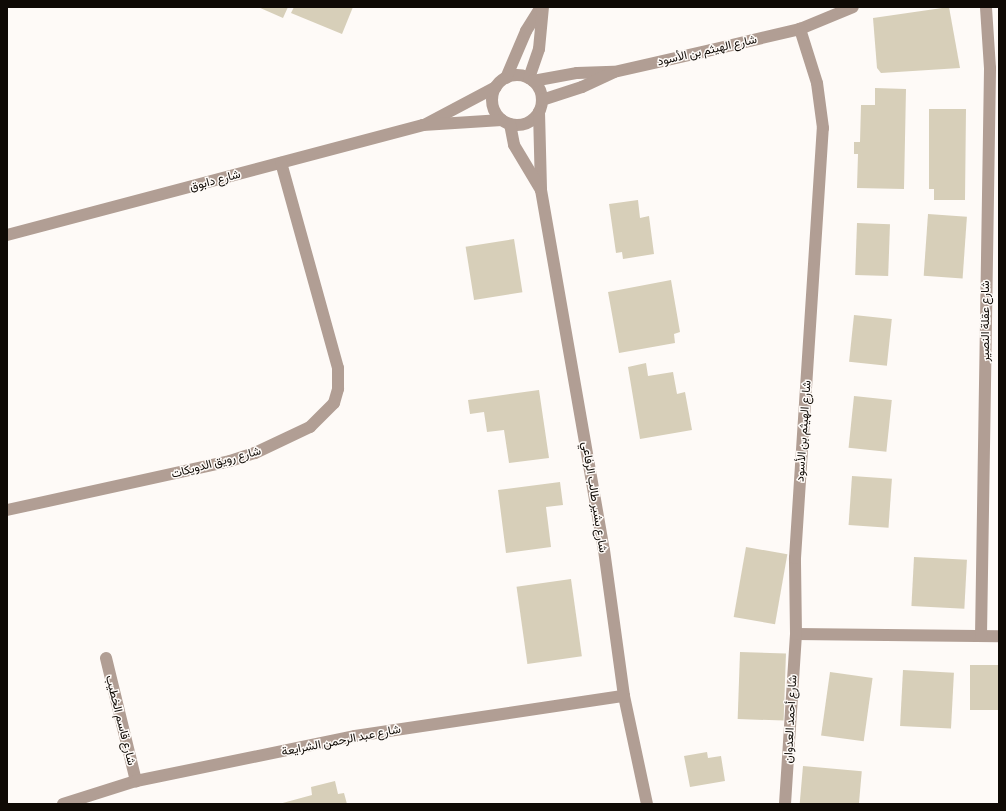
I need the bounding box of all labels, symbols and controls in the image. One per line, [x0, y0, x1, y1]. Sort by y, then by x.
street label: شارع الهيثم بن الأسود [656, 32, 758, 68]
street label: شارع دابوق [188, 166, 242, 194]
street label: شارع عقلة النصير [978, 281, 992, 361]
street label: شارع الهيثم بن الأسود [792, 380, 814, 482]
street label: شارع بشير طالب الرفاعي [579, 440, 611, 554]
street label: شارع رويق الدويكات [169, 443, 263, 481]
street label: شارع قاسم الخطيب [103, 673, 139, 767]
street label: شارع أحمد العدوان [780, 674, 800, 764]
street label: شارع عبد الرحمن الشرايعة [280, 721, 402, 759]

